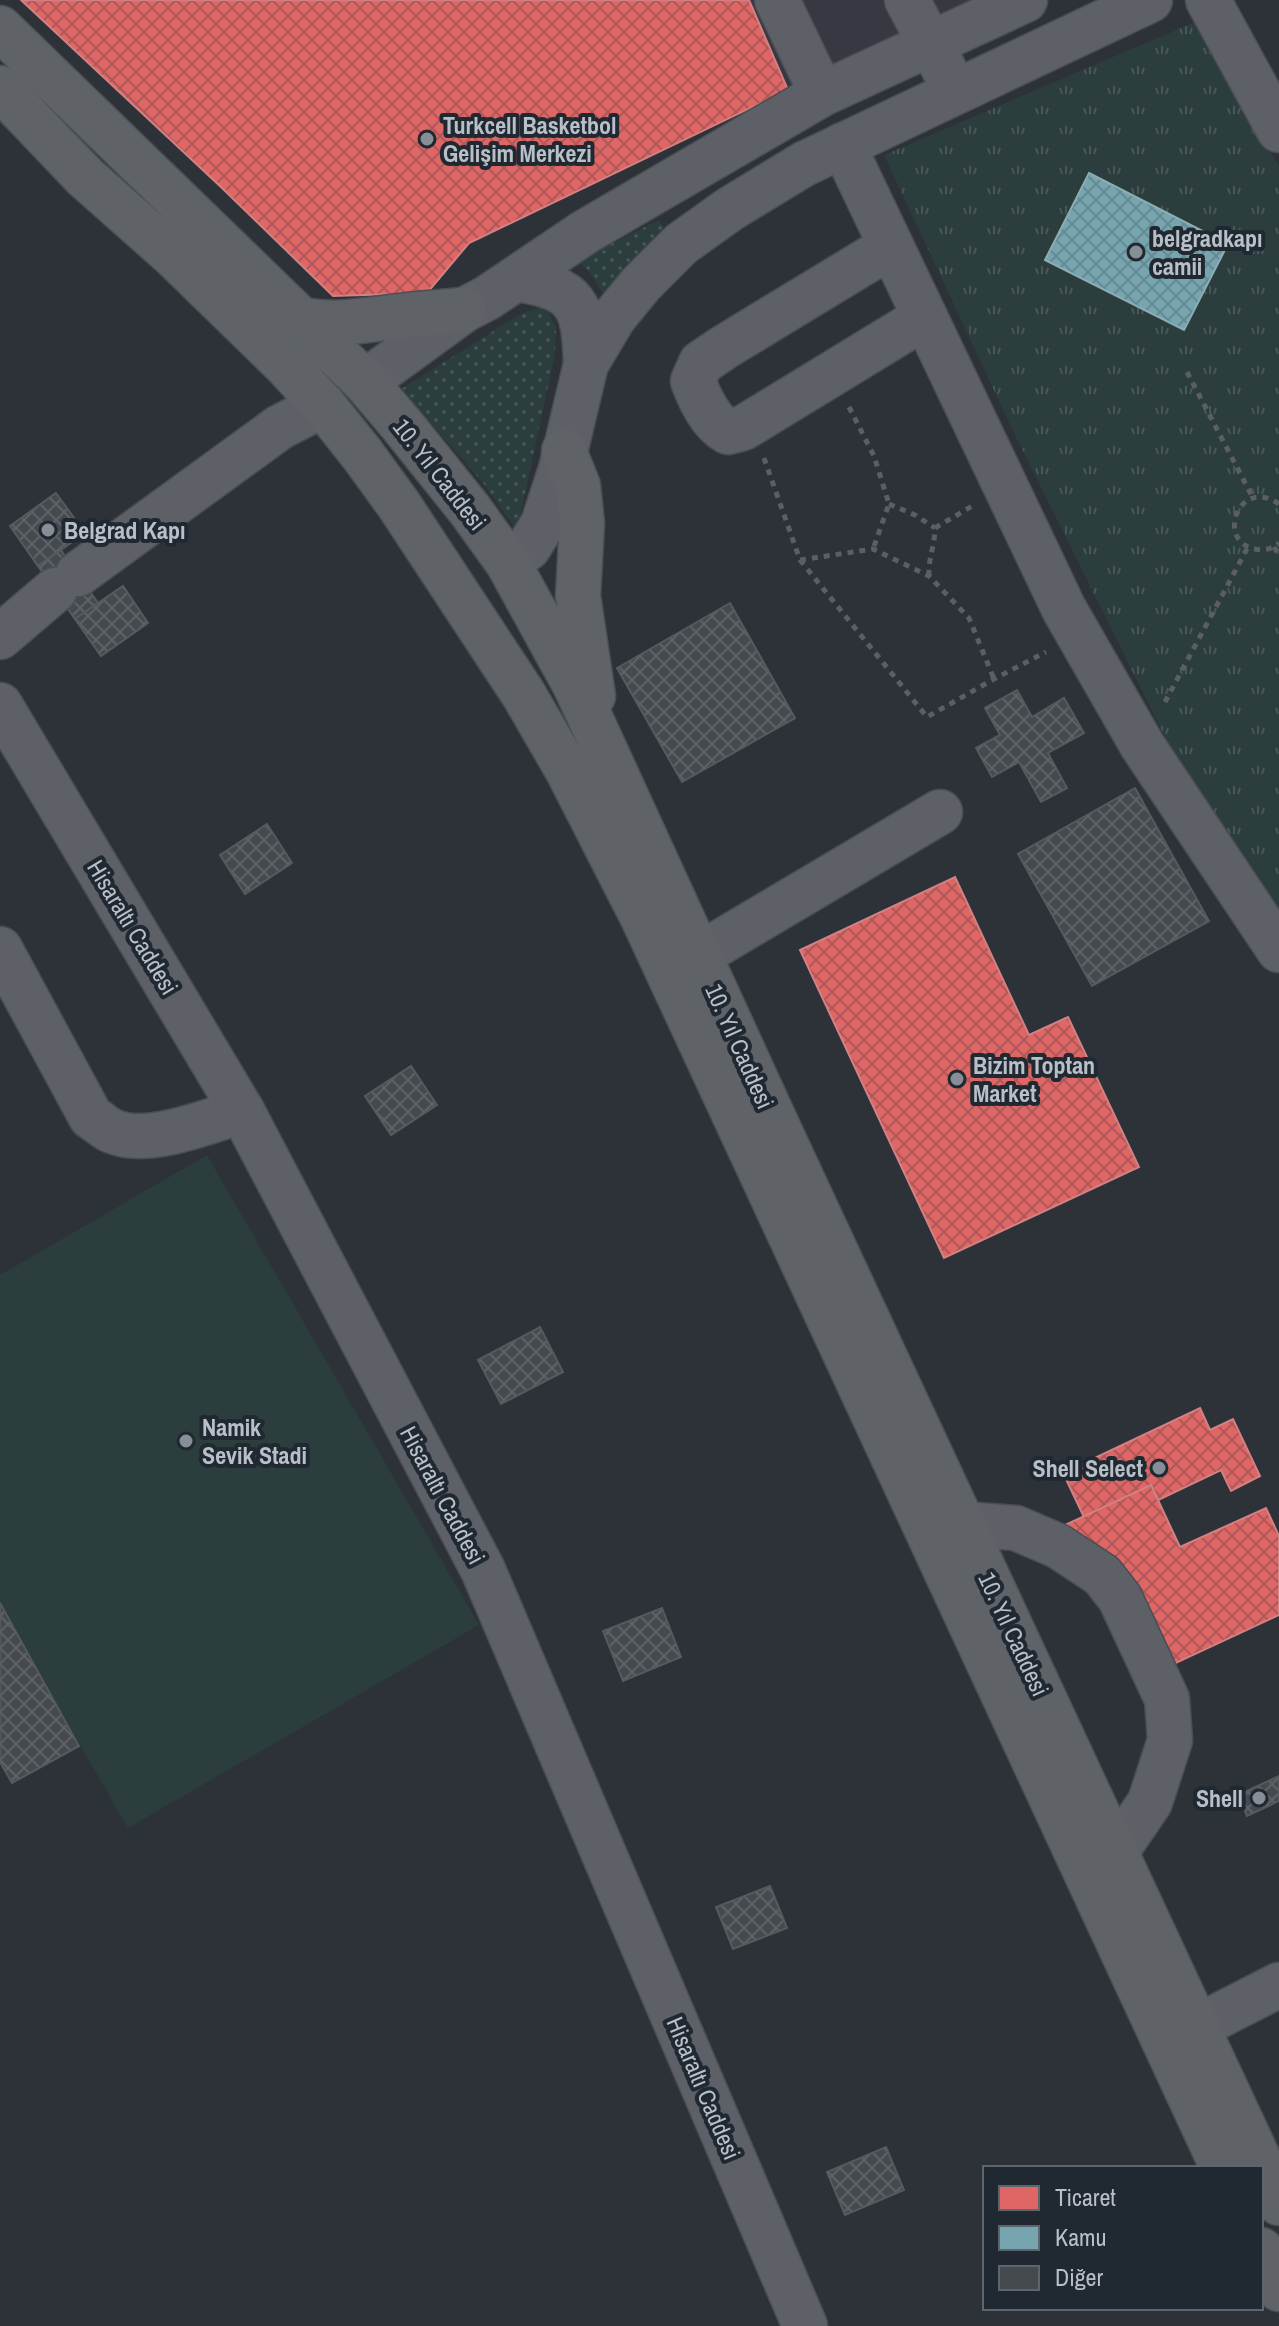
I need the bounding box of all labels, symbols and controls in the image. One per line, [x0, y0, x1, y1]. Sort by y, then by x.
place label: Turkcell Basketbol Gelişim Merkezi [443, 109, 617, 169]
marker: Turkcell Basketbol Gelişim Merkezi [418, 130, 436, 148]
place label: belgradkapı camii [1152, 222, 1262, 282]
marker: belgradkapı camii [1127, 243, 1145, 261]
street label: 10. Yıl Caddesi [386, 412, 494, 536]
place label: Belgrad Kapı [64, 514, 185, 546]
marker: Belgrad Kapı [39, 521, 57, 539]
street label: Hisaraltı Caddesi [80, 854, 186, 1000]
street label: 10. Yıl Caddesi [698, 979, 782, 1113]
place label: Bizim Toptan Market [973, 1049, 1095, 1109]
marker: Bizim Toptan Market [948, 1070, 966, 1088]
place label: Namik Sevik Stadi [202, 1411, 307, 1471]
street label: Hisaraltı Caddesi [393, 1420, 493, 1570]
marker: Namik Sevik Stadi [177, 1432, 195, 1450]
place label: Shell Select [1033, 1452, 1143, 1484]
marker: Shell Select [1150, 1459, 1168, 1477]
street label: 10. Yıl Caddesi [971, 1567, 1057, 1701]
place label: Shell [1196, 1782, 1243, 1814]
marker: Shell [1250, 1789, 1268, 1807]
street label: Hisaraltı Caddesi [660, 2012, 748, 2164]
legend [983, 2166, 1263, 2310]
text: Ticaret [1055, 2181, 1116, 2213]
text: Kamu [1055, 2221, 1106, 2253]
text: Diğer [1055, 2261, 1104, 2293]

